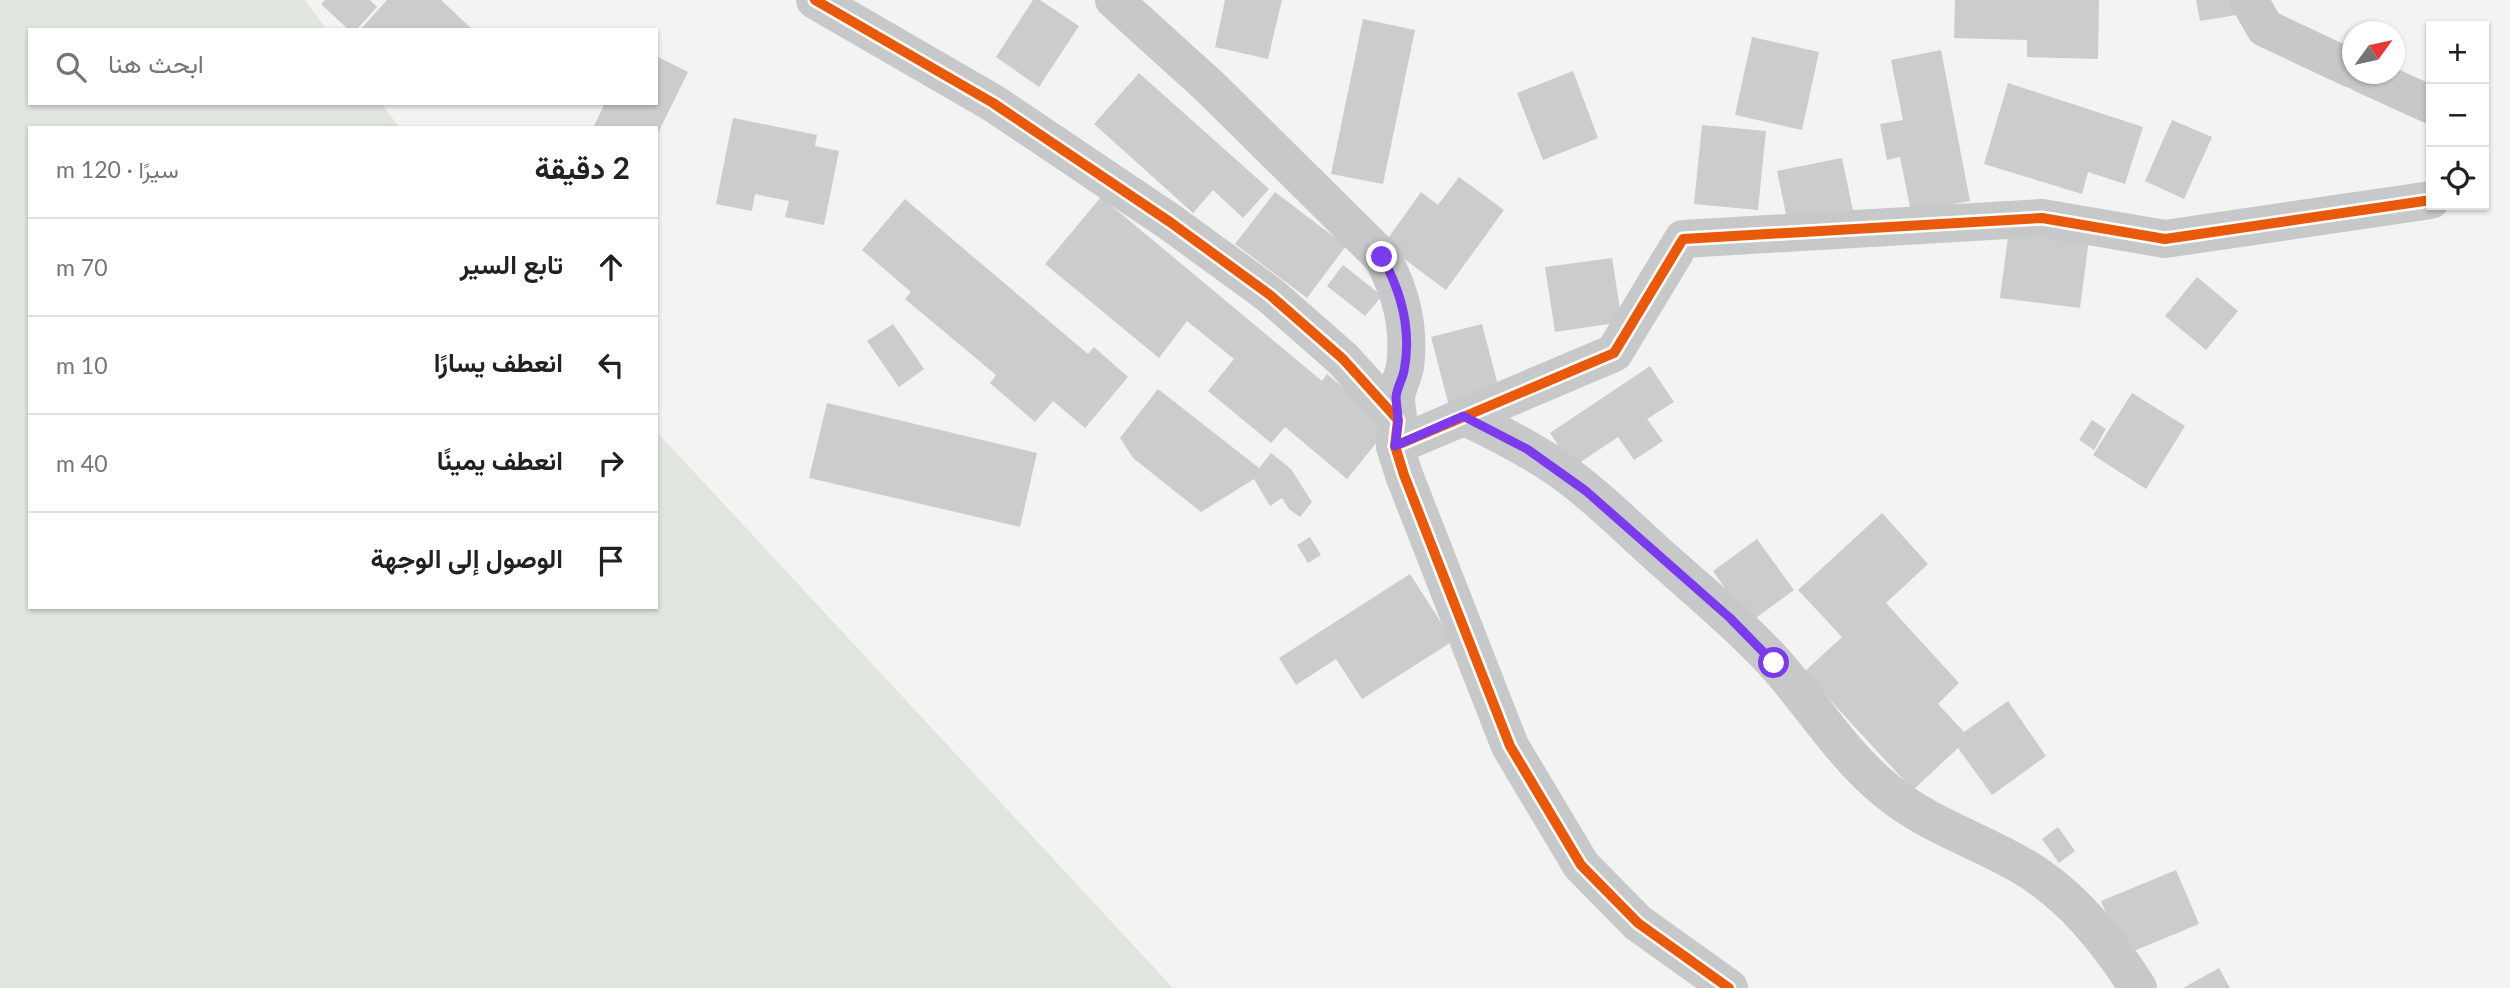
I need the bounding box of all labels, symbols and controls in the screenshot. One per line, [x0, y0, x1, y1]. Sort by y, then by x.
north arrow [2342, 21, 2405, 84]
map controls [2426, 21, 2489, 210]
button: + [2426, 21, 2489, 84]
search box [28, 28, 658, 105]
text: ابحث هنا [108, 47, 204, 79]
icon: search [52, 48, 90, 86]
button: − [2426, 84, 2489, 147]
button: locate [2426, 147, 2489, 210]
text: 2 دقيقة [535, 149, 630, 185]
text: سيرًا · 120 m [56, 155, 179, 183]
route end [1366, 241, 1397, 272]
text: تابع السير [460, 248, 563, 280]
icon: ahead [592, 248, 630, 286]
text: 70 m [56, 253, 108, 281]
text: انعطف يسارًا [434, 346, 563, 378]
icon: left [592, 346, 630, 384]
text: 10 m [56, 351, 108, 379]
text: انعطف يمينًا [437, 444, 563, 476]
icon: right [592, 444, 630, 482]
text: 40 m [56, 449, 108, 477]
text: الوصول إلى الوجهة [371, 542, 563, 574]
icon: arrive [592, 542, 630, 580]
route start [1758, 647, 1789, 678]

